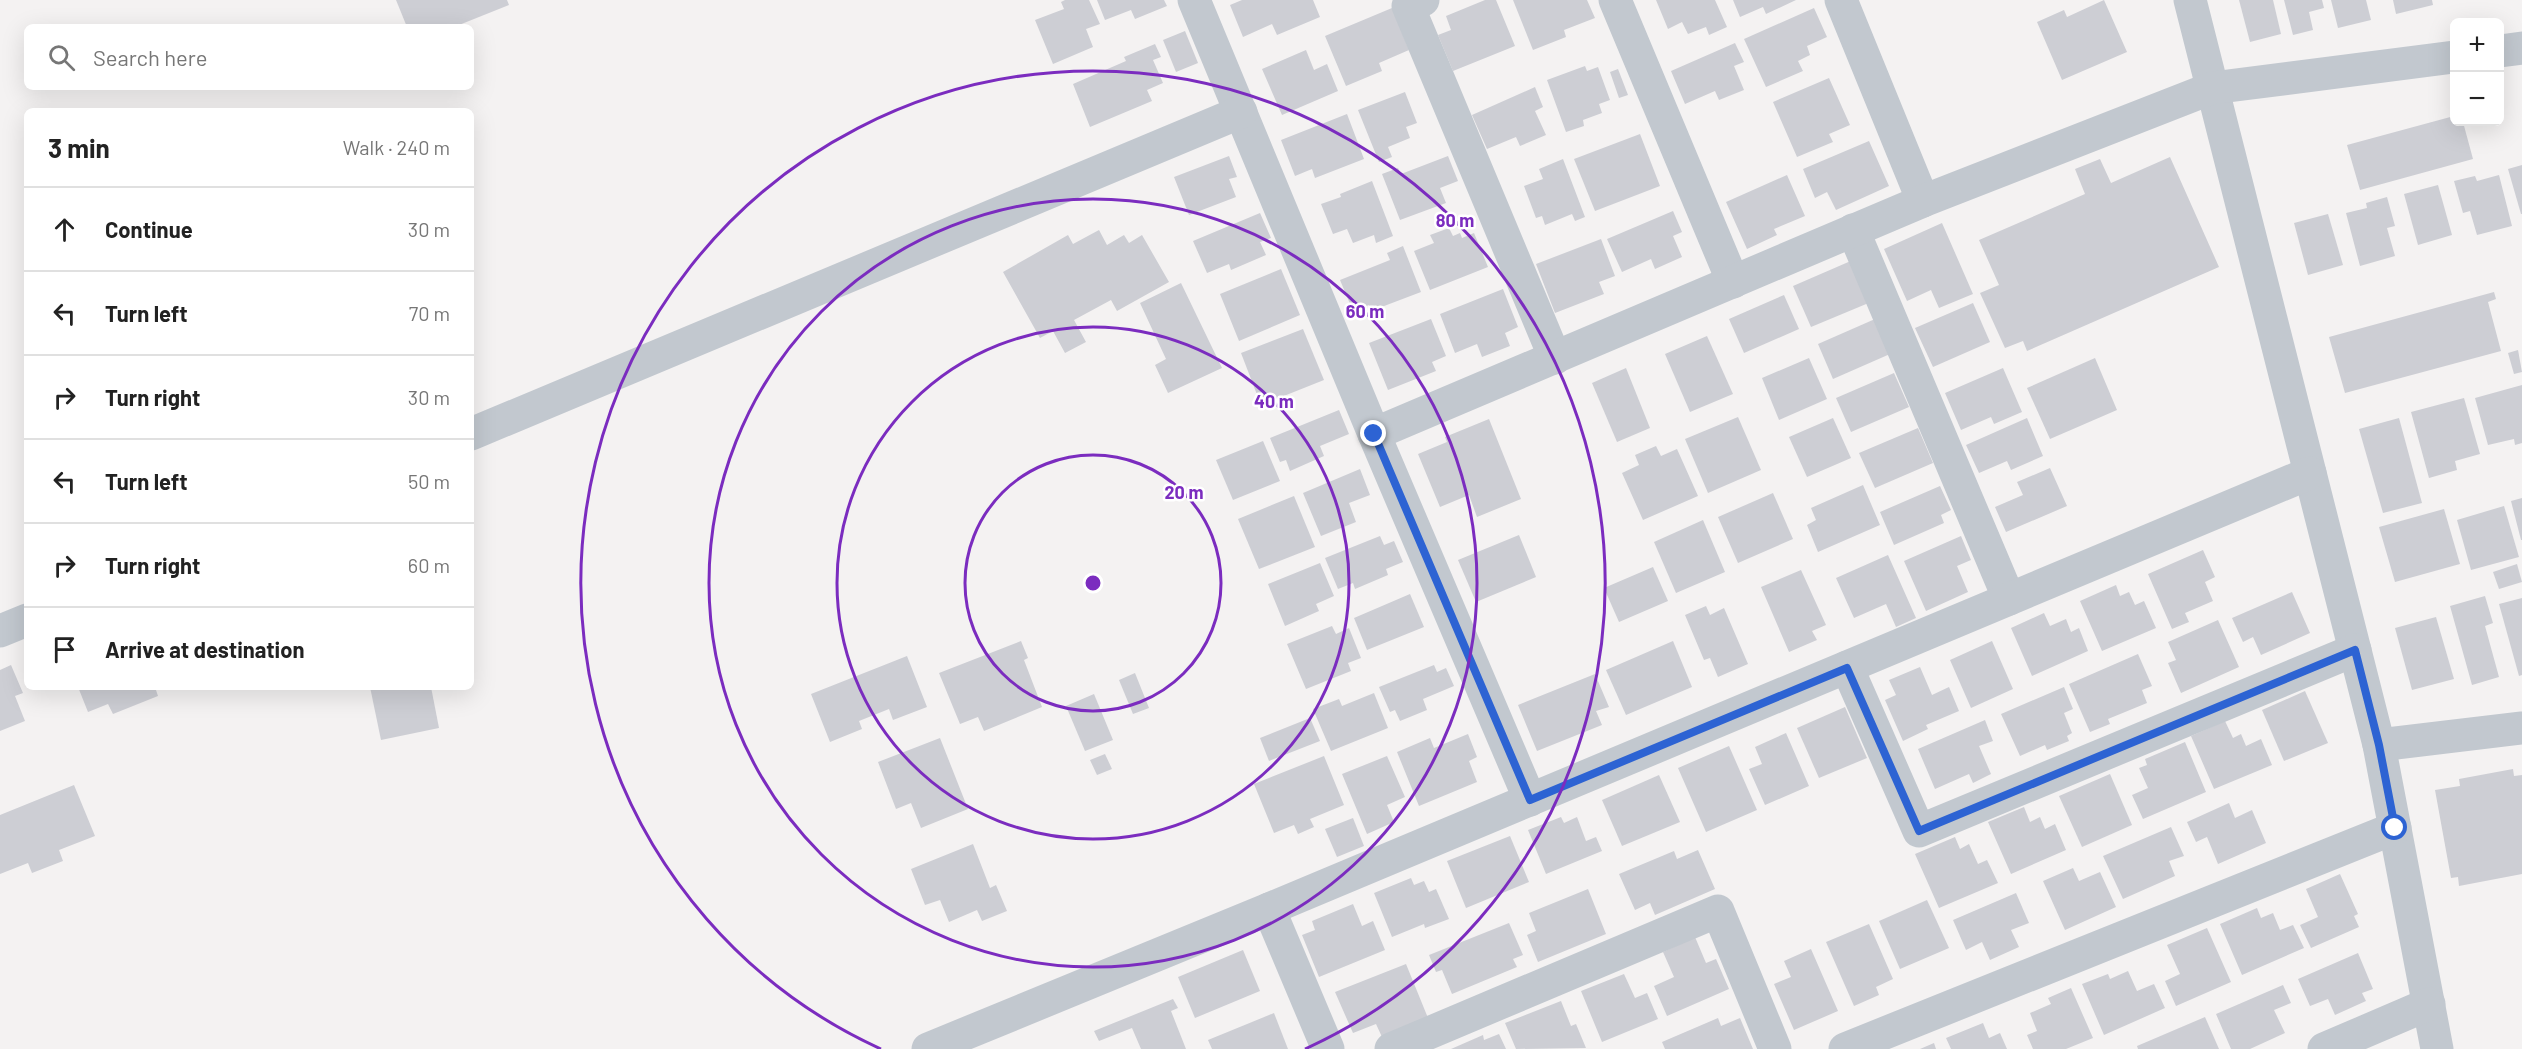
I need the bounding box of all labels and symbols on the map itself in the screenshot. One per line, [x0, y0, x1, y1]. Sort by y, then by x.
text: 80 m [1436, 209, 1474, 231]
text: 60 m [1346, 300, 1384, 322]
text: 40 m [1254, 390, 1294, 412]
route end [1360, 420, 1386, 446]
text: 20 m [1165, 481, 1203, 503]
centre of rings [1083, 573, 1103, 593]
route start [2381, 814, 2407, 840]

